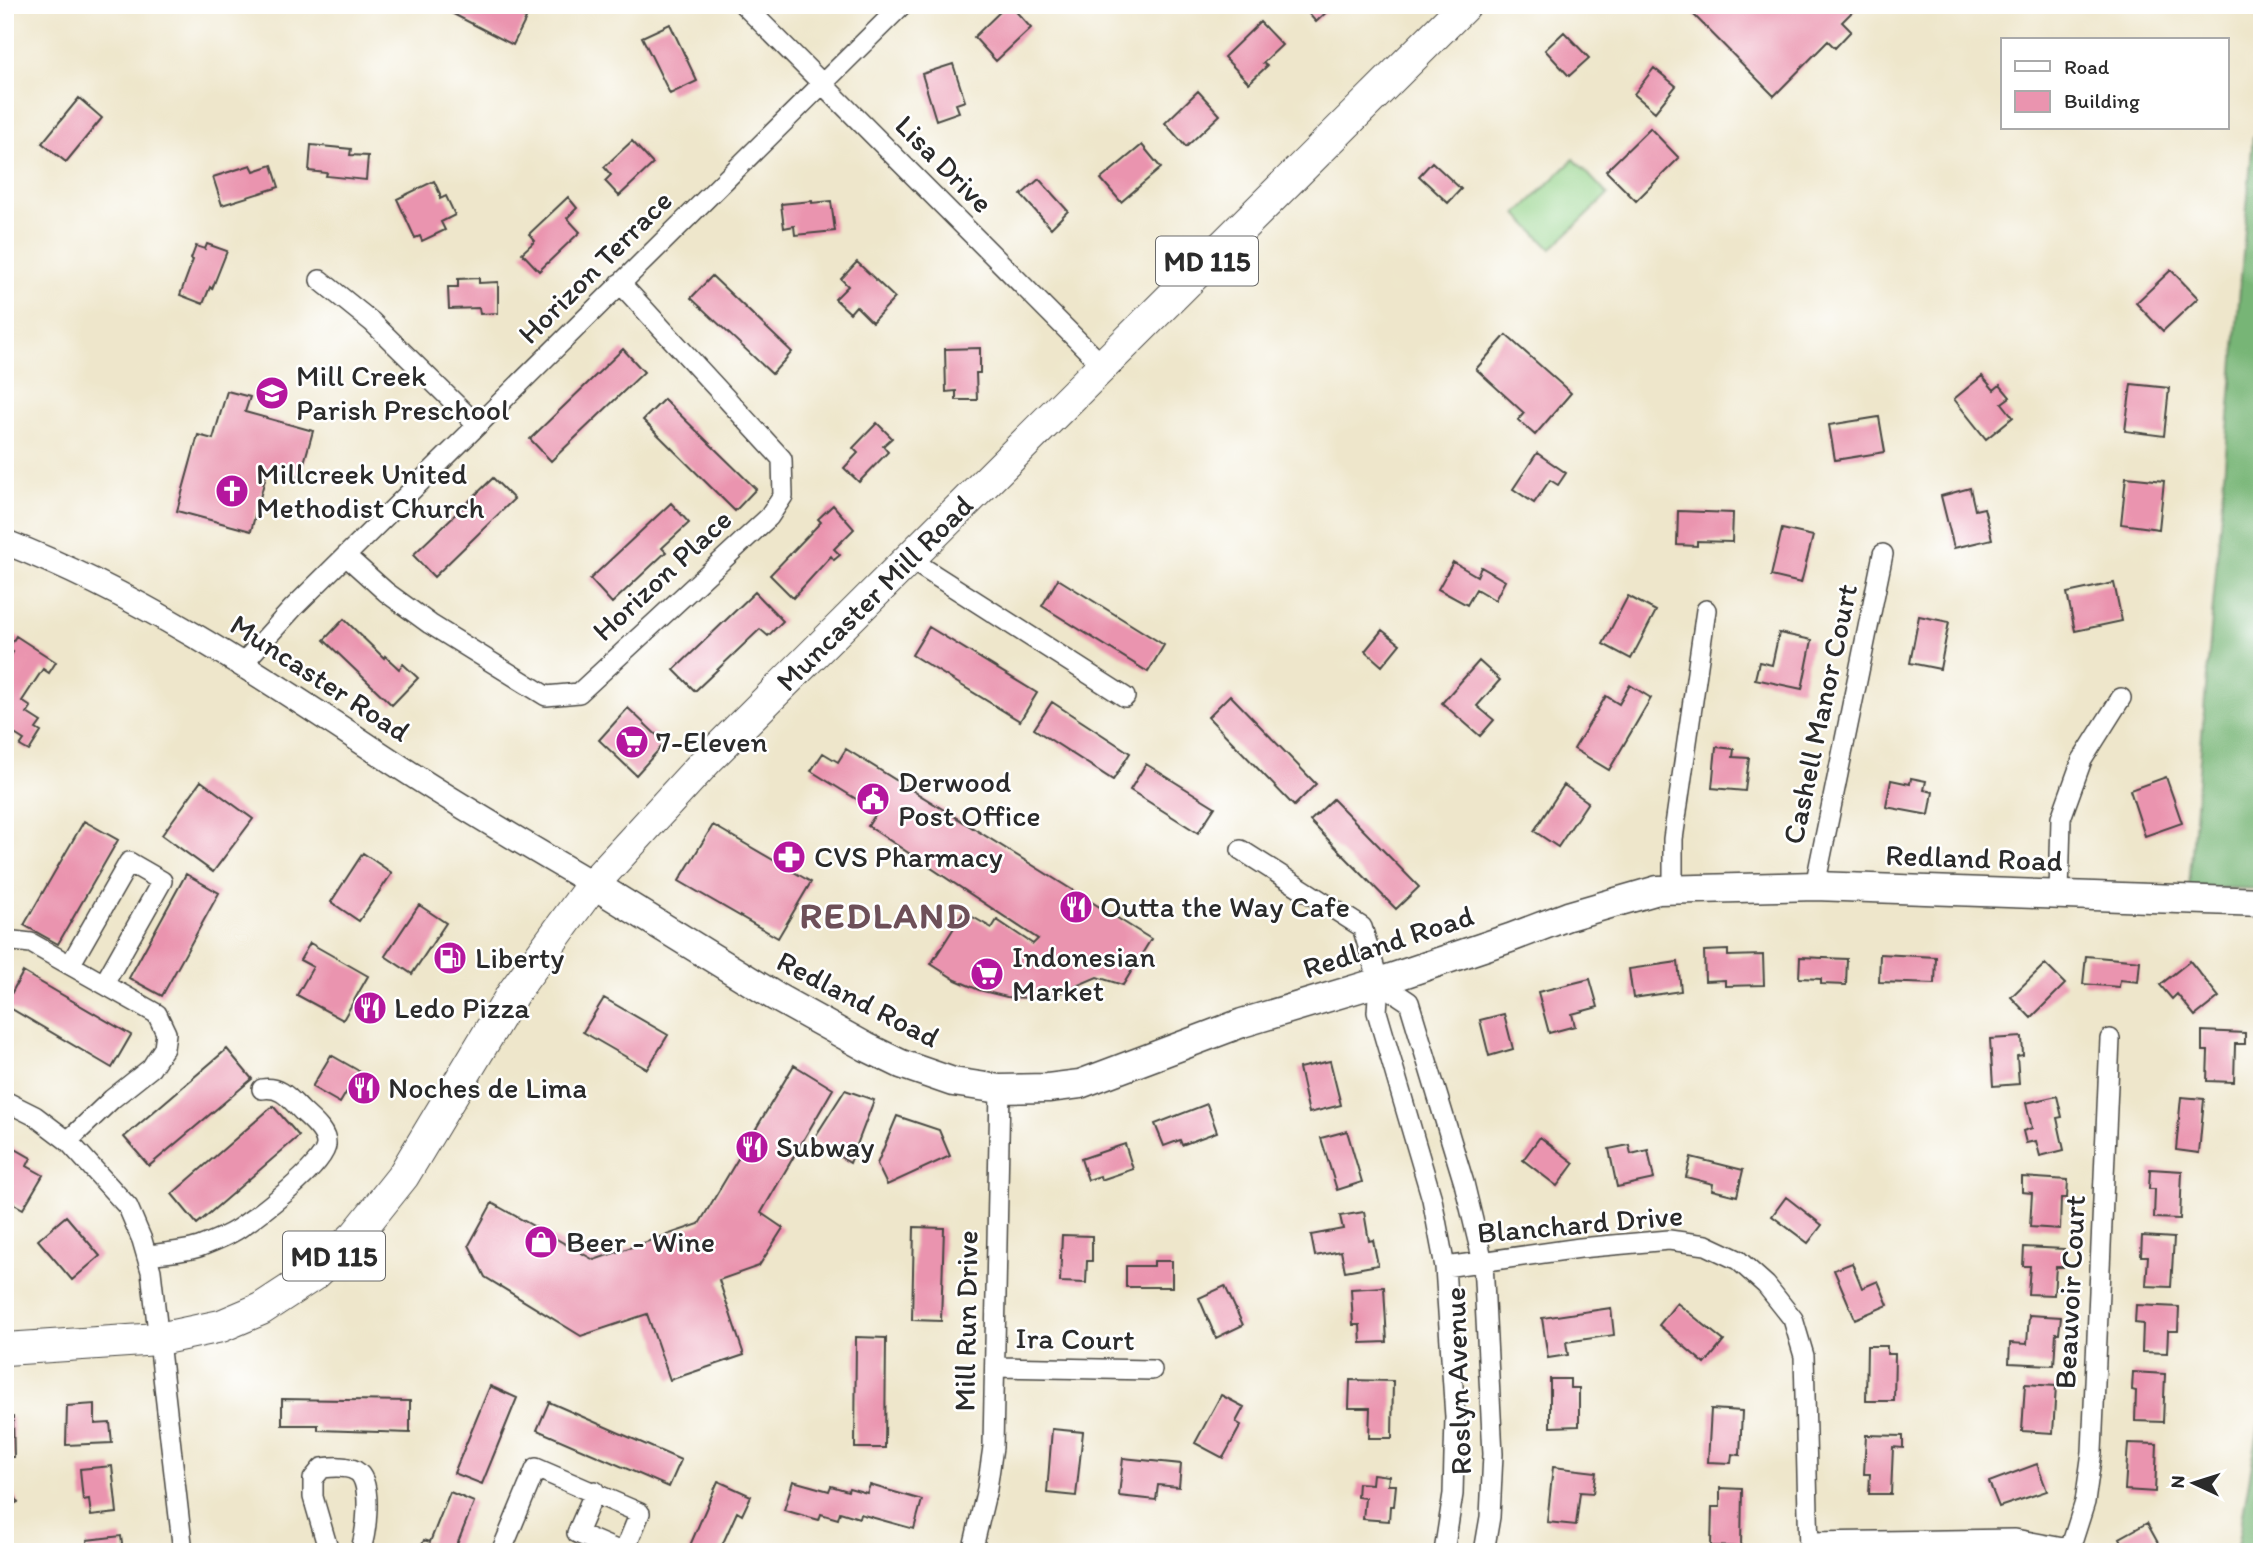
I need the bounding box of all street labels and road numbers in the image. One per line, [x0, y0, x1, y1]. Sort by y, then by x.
street label: Lisa Drive [887, 107, 1001, 221]
street label: Horizon Terrace [510, 182, 680, 352]
road number: MD 115 [1156, 236, 1258, 286]
street label: Muncaster Mill Road [768, 487, 980, 699]
street label: Horizon Place [584, 501, 739, 649]
street label: Cashell Manor Court [1774, 580, 1865, 847]
street label: Muncaster Road [223, 606, 417, 750]
street label: Redland Road [1885, 836, 2063, 879]
street label: Redland Road [1298, 897, 1478, 987]
street label: Redland Road [771, 942, 946, 1055]
street label: Beauvoir Court [2046, 1194, 2093, 1390]
street label: Blanchard Drive [1476, 1196, 1684, 1251]
street label: Mill Run Drive [945, 1230, 986, 1412]
road number: MD 115 [283, 1232, 385, 1280]
street label: Roslyn Avenue [1436, 1286, 1479, 1476]
street label: Ira Court [1015, 1319, 1135, 1358]

